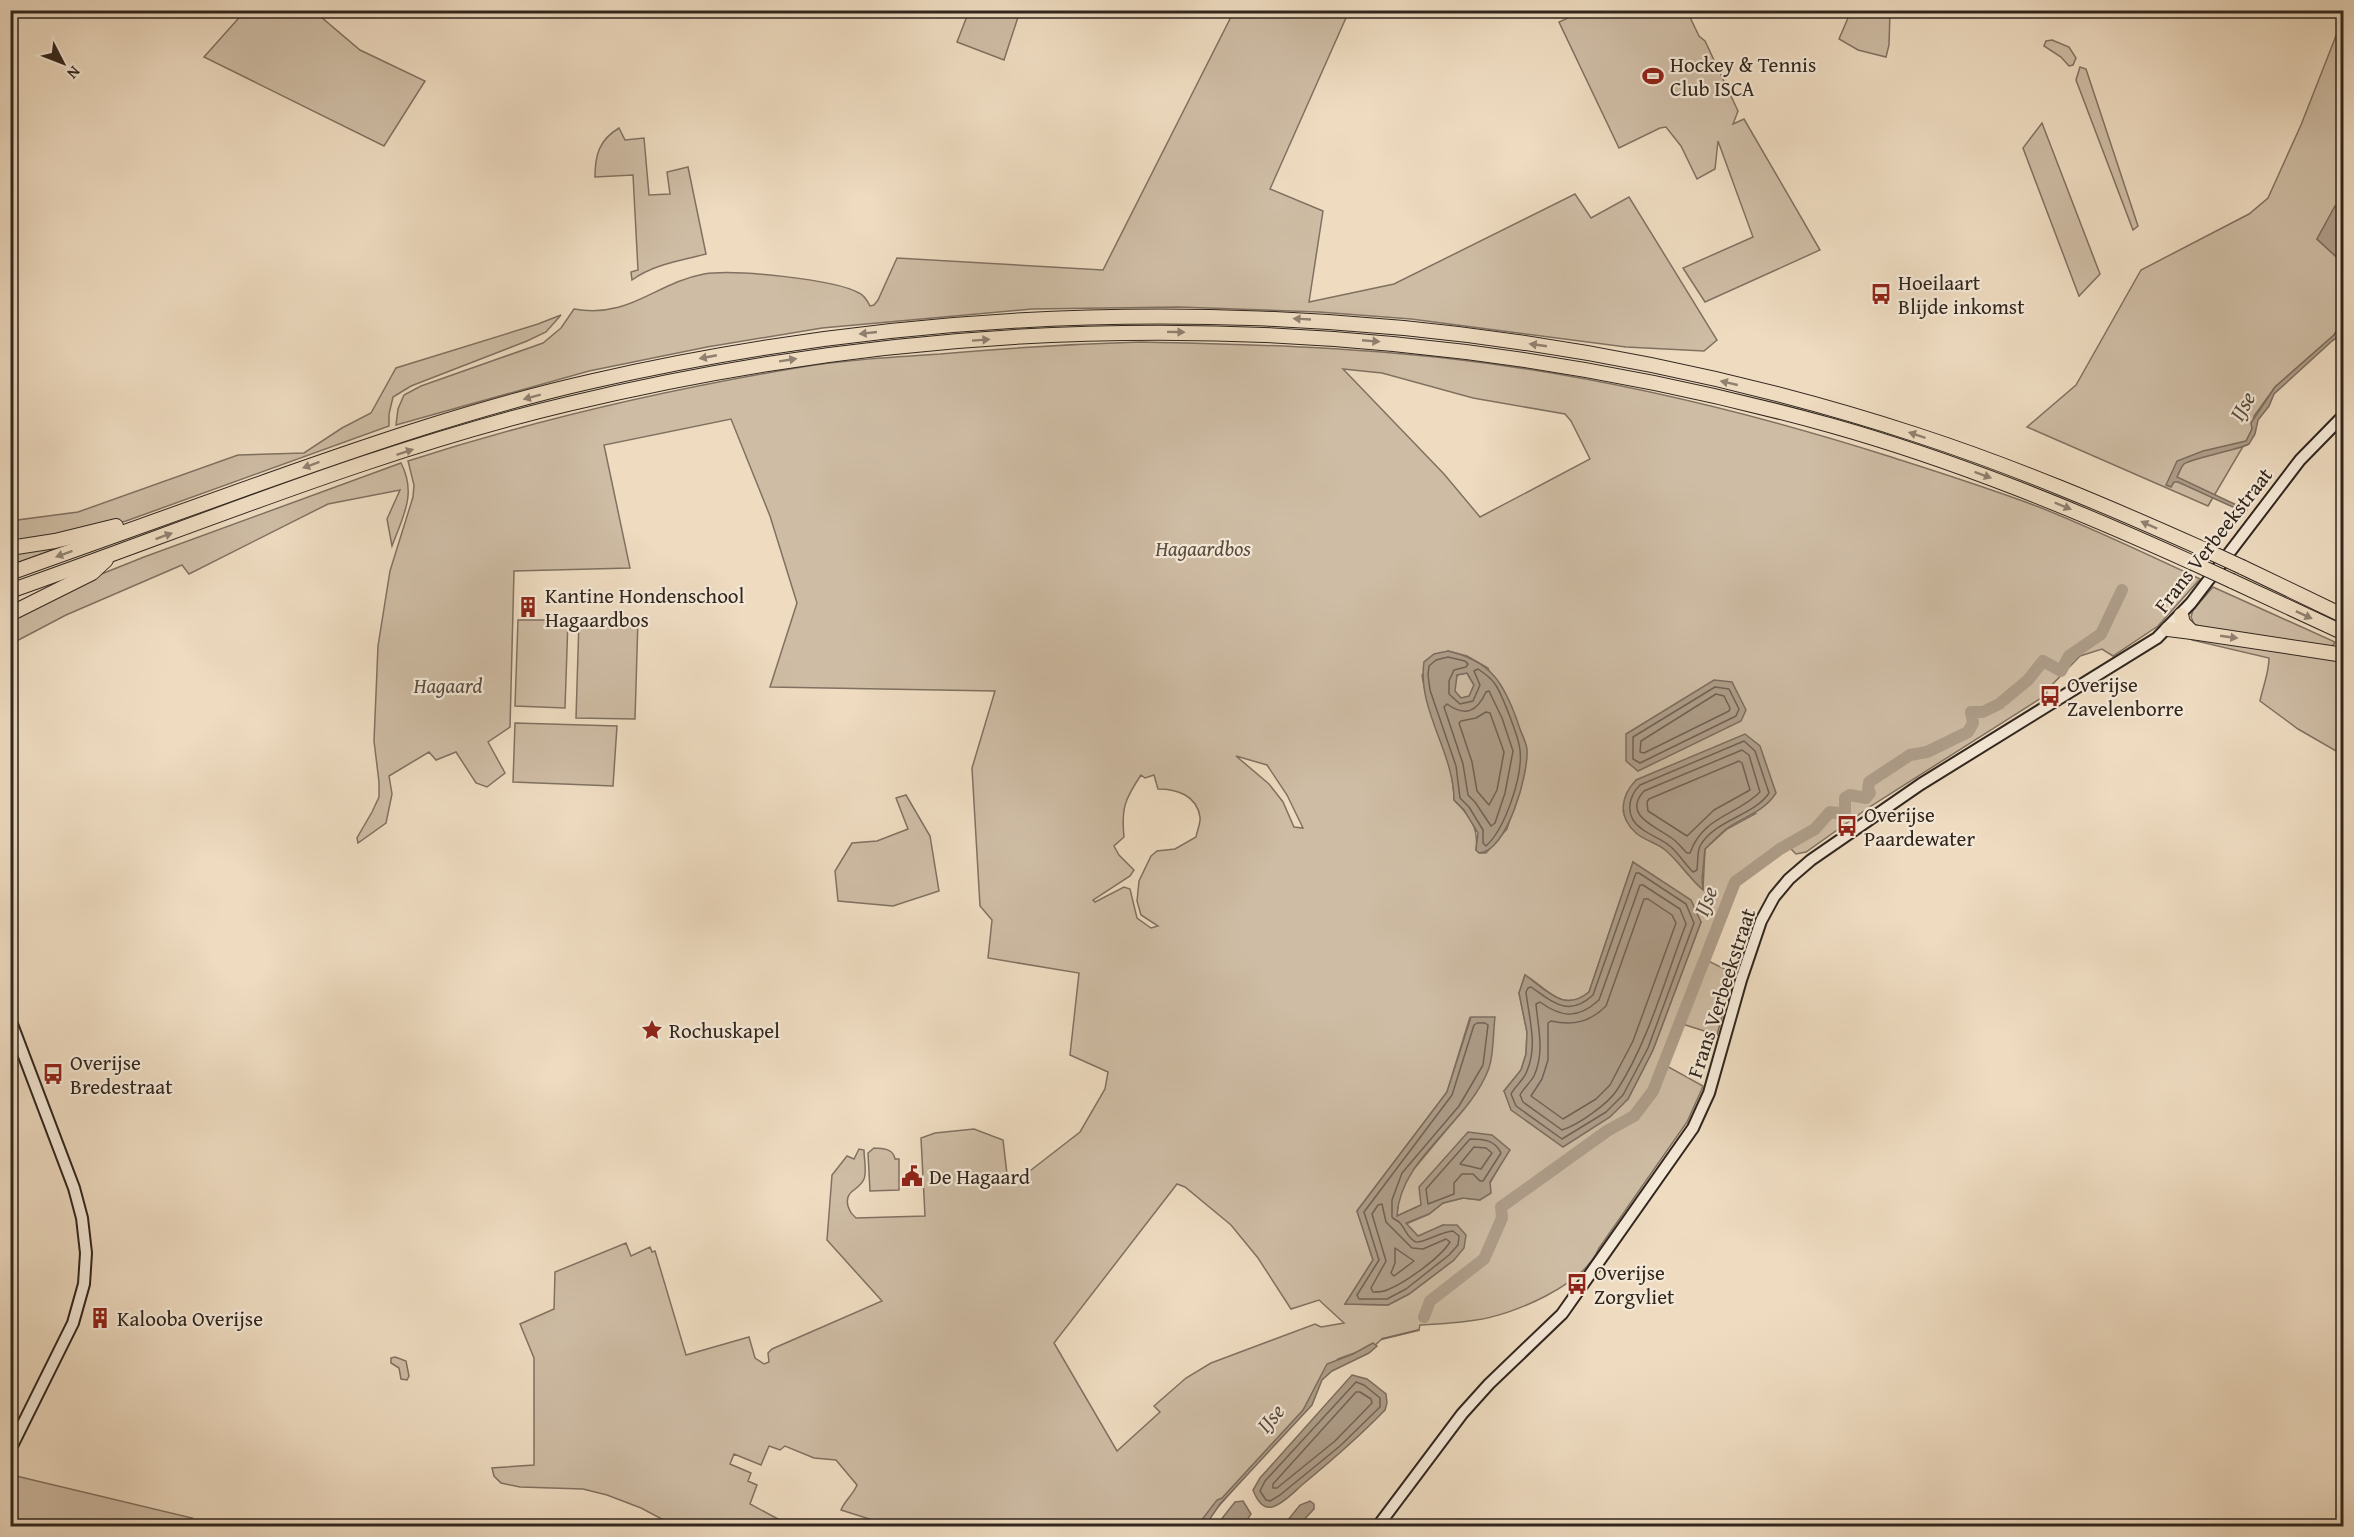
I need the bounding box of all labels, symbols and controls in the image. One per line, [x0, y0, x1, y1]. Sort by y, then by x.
north arrow [33, 33, 93, 93]
place label: Hockey & Tennis Club ISCA [1670, 49, 1816, 104]
text: N [61, 61, 87, 85]
sports icon: Hockey & Tennis Club ISCA [1641, 64, 1665, 88]
place label: Hoeilaart Blijde inkomst [1898, 267, 2025, 322]
bus stop icon: Hoeilaart Blijde inkomst [1869, 282, 1893, 306]
one-way arrow [1293, 315, 1312, 324]
one-way arrow [1167, 327, 1186, 337]
one-way arrow [859, 328, 878, 338]
one-way arrow [972, 335, 991, 344]
one-way arrow [1361, 336, 1380, 346]
one-way arrow [1528, 341, 1547, 350]
one-way arrow [698, 353, 717, 362]
one-way arrow [778, 356, 797, 365]
one-way arrow [1719, 378, 1738, 387]
water label: IJse [2221, 385, 2263, 427]
one-way arrow [523, 392, 541, 402]
one-way arrow [1908, 430, 1926, 440]
one-way arrow [396, 446, 414, 456]
street label: Frans Verbeekstraat [2146, 460, 2280, 619]
one-way arrow [302, 461, 320, 471]
one-way arrow [1974, 471, 1992, 481]
one-way arrow [2054, 502, 2072, 511]
one-way arrow [2140, 520, 2158, 530]
one-way arrow [155, 531, 173, 541]
park label: Hagaardbos [1154, 533, 1251, 564]
one-way arrow [55, 549, 73, 559]
place label: Kantine Hondenschool Hagaardbos [545, 580, 745, 635]
building icon: Kantine Hondenschool Hagaardbos [516, 595, 540, 619]
one-way arrow [2295, 610, 2312, 619]
one-way arrow [2220, 633, 2239, 642]
place label: Overijse Zavelenborre [2067, 669, 2184, 724]
park label: Hagaard [412, 670, 483, 701]
bus stop icon: Overijse Zavelenborre [2038, 684, 2062, 708]
place label: Overijse Paardewater [1864, 799, 1975, 854]
bus stop icon: Overijse Paardewater [1835, 814, 1859, 838]
water label: IJse [1685, 881, 1725, 921]
street label: Frans Verbeekstraat [1679, 903, 1763, 1082]
place label: Rochuskapel [669, 1015, 780, 1046]
place icon: Rochuskapel [640, 1018, 664, 1042]
place label: Overijse Bredestraat [70, 1047, 173, 1102]
bus stop icon: Overijse Bredestraat [41, 1062, 65, 1086]
place label: De Hagaard [929, 1161, 1031, 1192]
public building icon: De Hagaard [900, 1164, 924, 1188]
place label: Overijse Zorgvliet [1594, 1257, 1675, 1312]
bus stop icon: Overijse Zorgvliet [1565, 1272, 1589, 1296]
place label: Kalooba Overijse [117, 1303, 263, 1334]
building icon: Kalooba Overijse [88, 1306, 112, 1330]
water label: IJse [1248, 1396, 1292, 1440]

